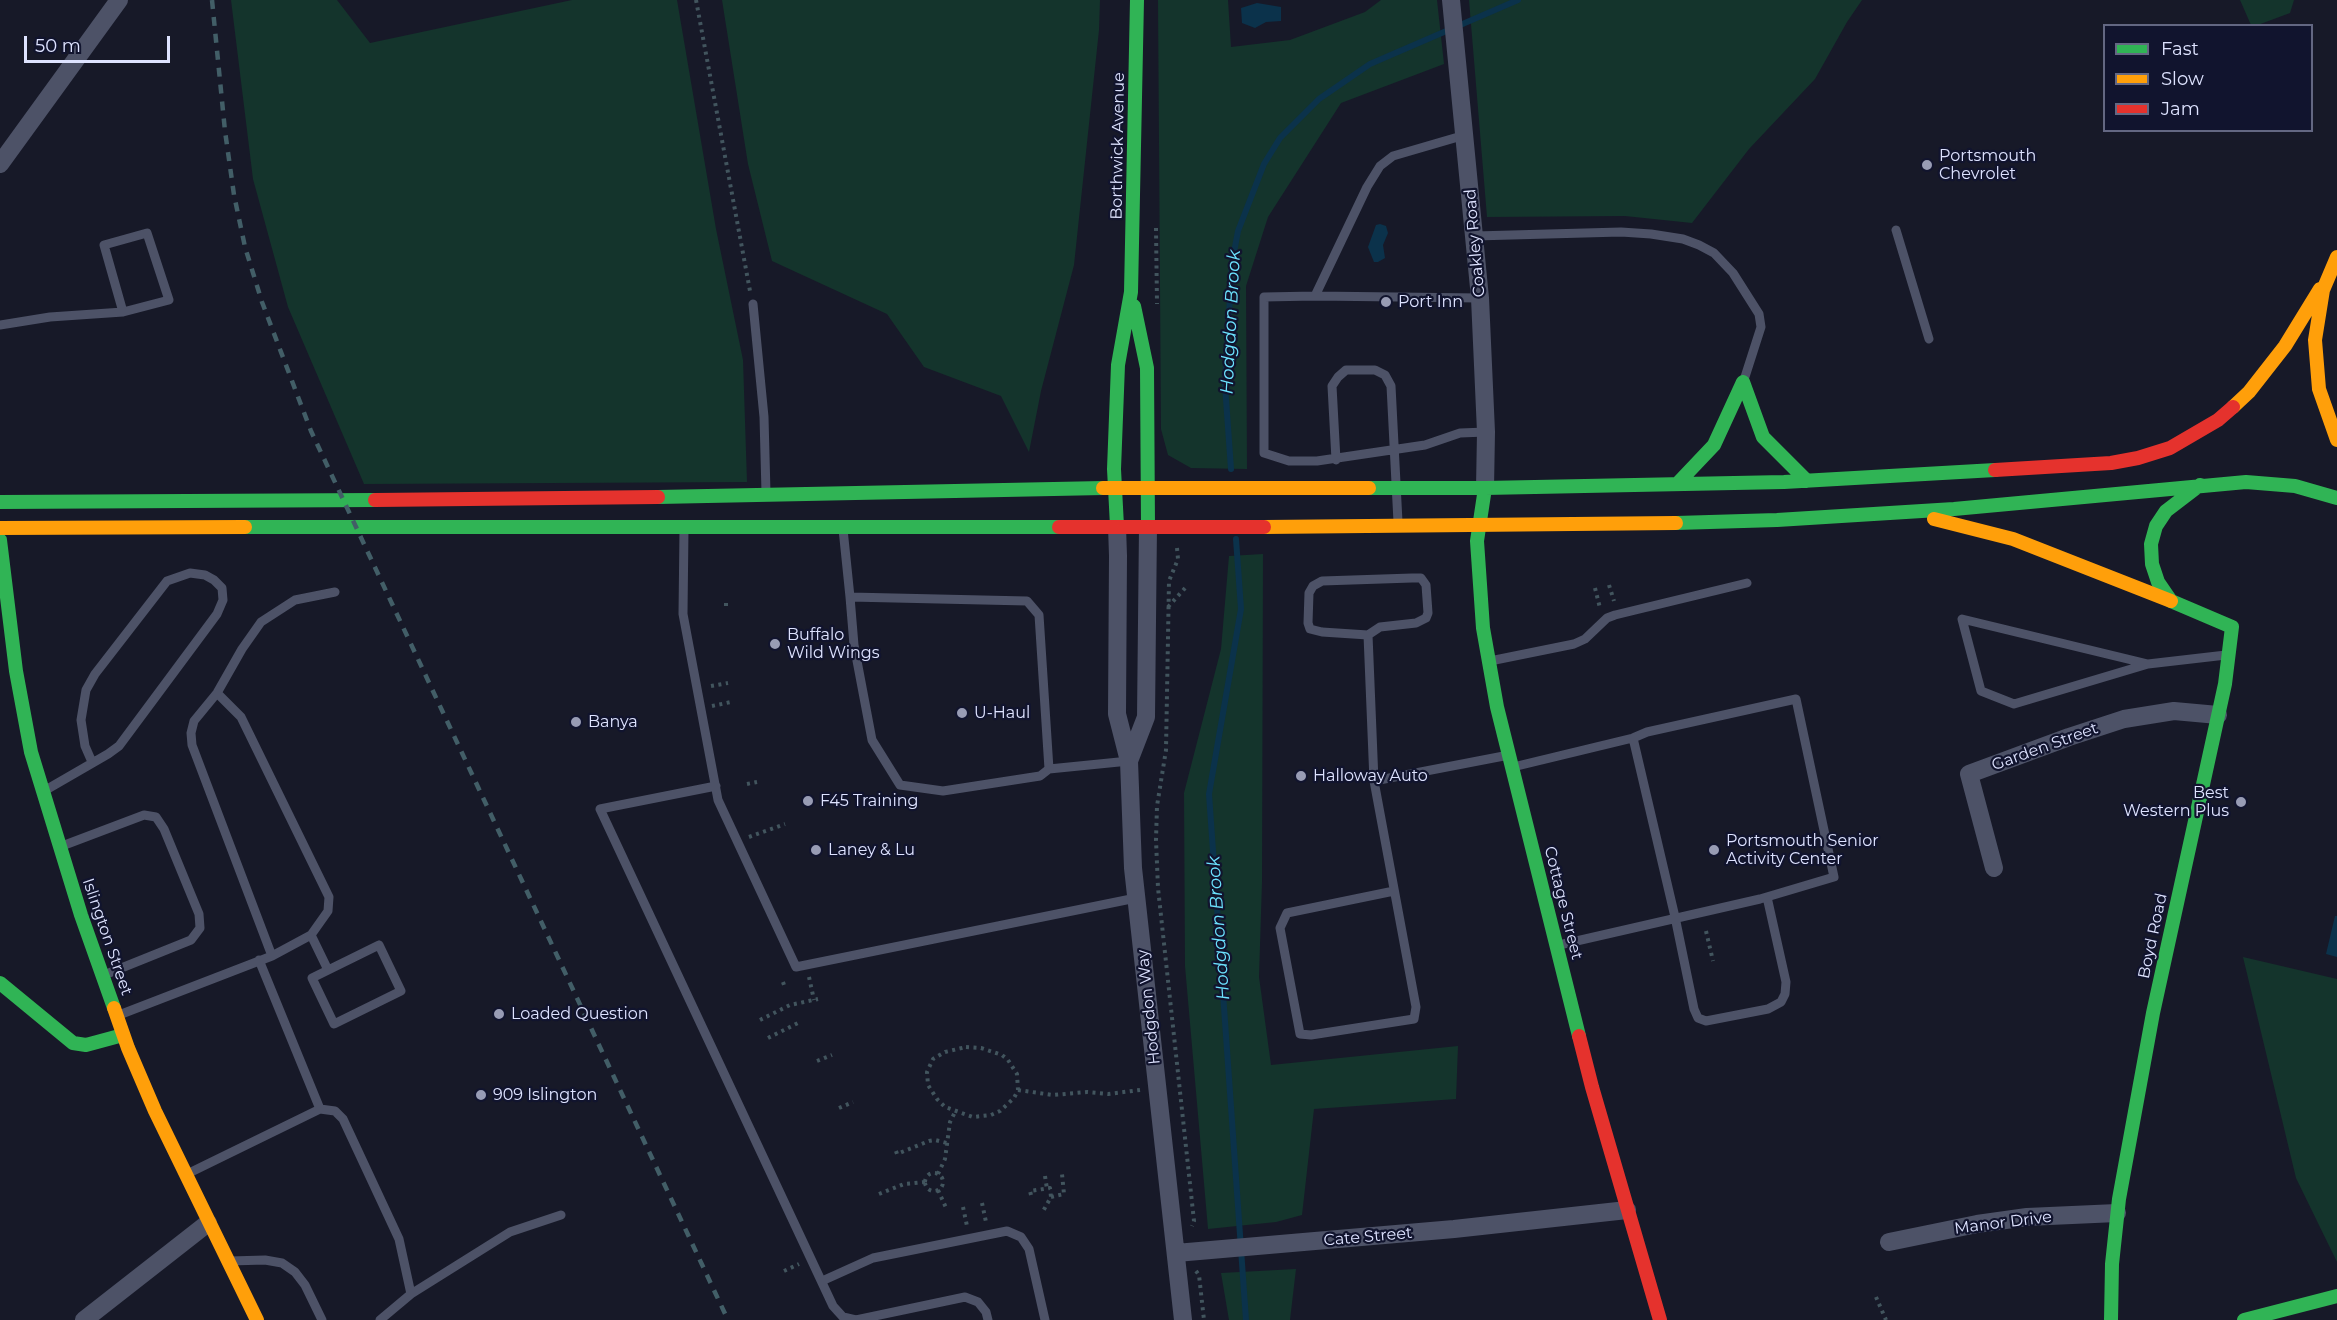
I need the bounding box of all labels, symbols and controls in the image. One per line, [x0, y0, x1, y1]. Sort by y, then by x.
scale bar [27, 24, 172, 62]
legend [2103, 24, 2313, 132]
text: 50 m [35, 35, 81, 57]
text: Fast [2161, 38, 2199, 60]
text: Slow [2161, 68, 2204, 90]
street label: Borthwick Avenue [1107, 72, 1129, 220]
text: Jam [2161, 98, 2200, 120]
place label: Portsmouth Chevrolet [1939, 146, 2036, 184]
marker: Portsmouth Chevrolet [1920, 158, 1934, 172]
street label: Coakley Road [1461, 188, 1489, 298]
water label: Hodgdon Brook [1216, 249, 1246, 395]
place label: Port Inn [1398, 292, 1463, 312]
marker: Port Inn [1379, 295, 1393, 309]
place label: Buffalo Wild Wings [787, 625, 880, 663]
marker: Buffalo Wild Wings [768, 637, 782, 651]
place label: U-Haul [974, 703, 1030, 723]
marker: U-Haul [955, 706, 969, 720]
place label: Banya [588, 712, 638, 732]
marker: Banya [569, 715, 583, 729]
street label: Garden Street [1989, 719, 2101, 775]
place label: Halloway Auto [1313, 766, 1428, 786]
marker: Halloway Auto [1294, 769, 1308, 783]
place label: Best Western Plus [2123, 783, 2229, 821]
place label: F45 Training [820, 791, 918, 811]
marker: F45 Training [801, 794, 815, 808]
marker: Best Western Plus [2234, 795, 2248, 809]
place label: Portsmouth Senior Activity Center [1726, 831, 1879, 869]
place label: Laney & Lu [828, 840, 915, 860]
marker: Laney & Lu [809, 843, 823, 857]
marker: Portsmouth Senior Activity Center [1707, 843, 1721, 857]
street label: Cottage Street [1540, 844, 1586, 962]
water label: Hodgdon Brook [1203, 855, 1235, 1001]
street label: Islington Street [78, 876, 136, 998]
street label: Boyd Road [2135, 891, 2171, 981]
street label: Hodgdon Way [1133, 949, 1165, 1065]
place label: Loaded Question [511, 1004, 649, 1024]
marker: Loaded Question [492, 1007, 506, 1021]
place label: 909 Islington [493, 1085, 597, 1105]
marker: 909 Islington [474, 1088, 488, 1102]
street label: Manor Drive [1953, 1207, 2053, 1239]
street label: Cate Street [1323, 1224, 1413, 1250]

